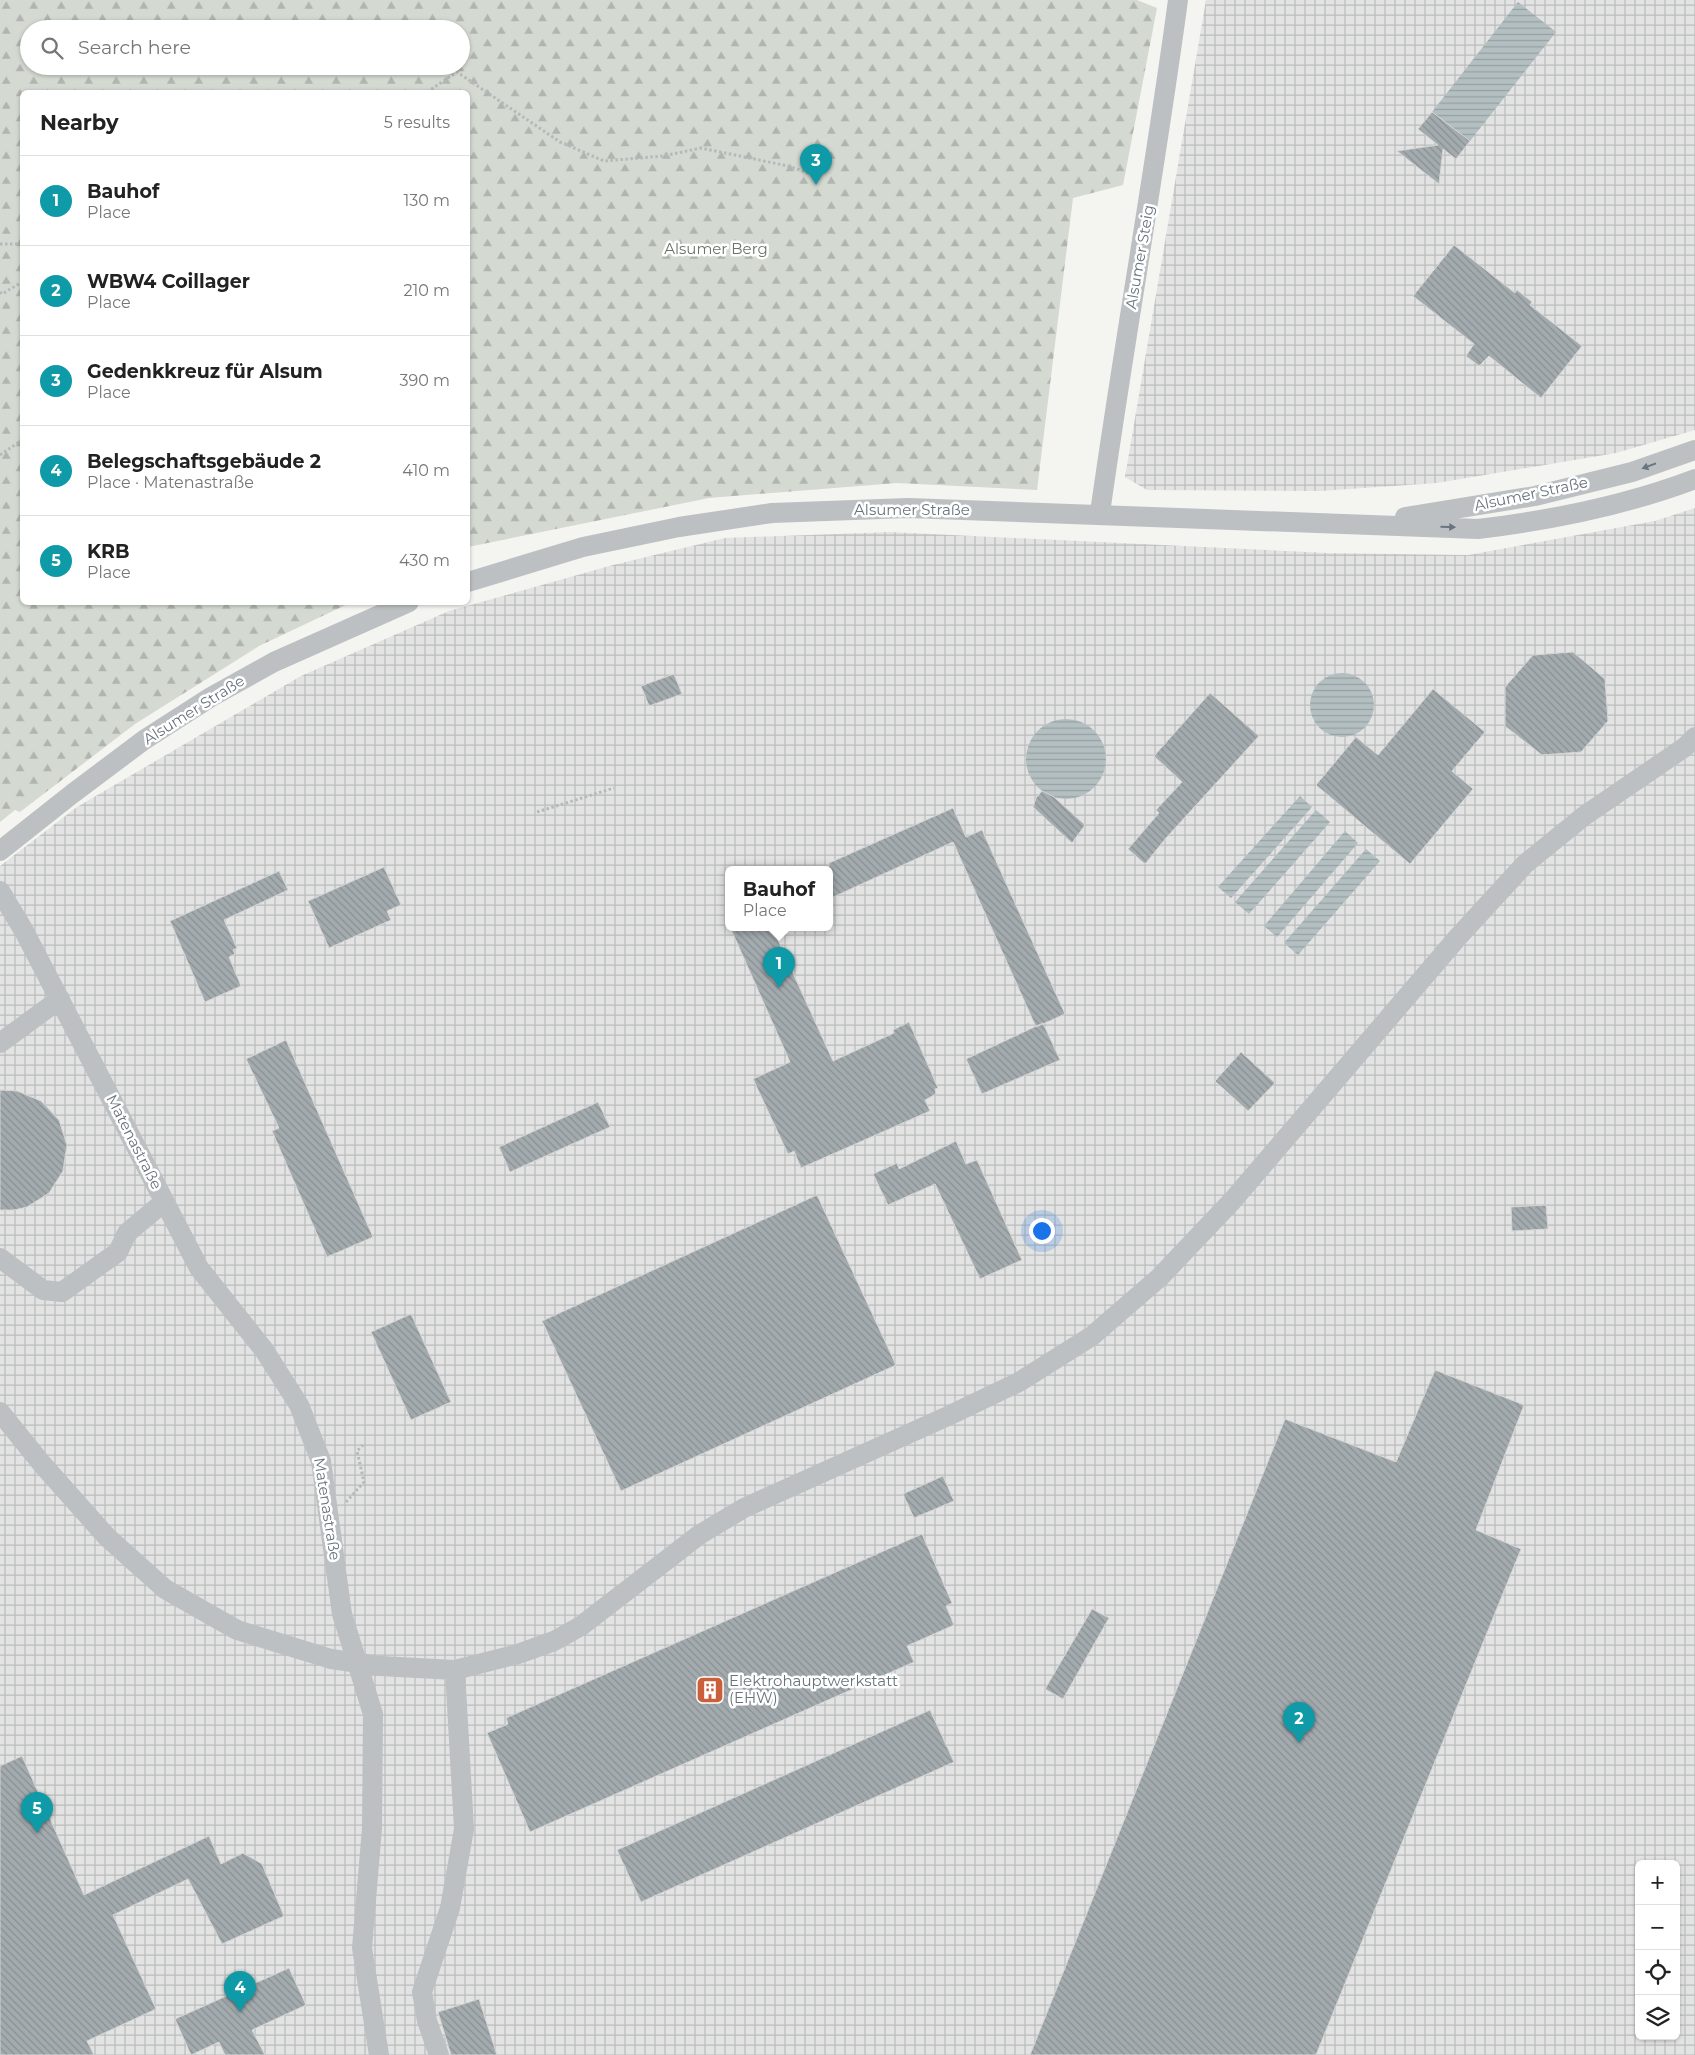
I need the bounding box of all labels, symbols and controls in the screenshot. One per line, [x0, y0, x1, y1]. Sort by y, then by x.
search box [20, 20, 470, 75]
icon: search [38, 34, 66, 62]
text: Search here [78, 36, 191, 59]
text: Nearby [40, 110, 119, 135]
text: 5 results [384, 113, 450, 132]
pin: 3 [800, 144, 832, 185]
text: Bauhof [87, 180, 159, 203]
text: 1 [53, 191, 59, 210]
text: 130 m [403, 191, 450, 210]
text: Place [87, 203, 131, 222]
street label: Alsumer Steig [1121, 203, 1158, 311]
park label: Alsumer Berg [664, 239, 768, 258]
text: WBW4 Coillager [87, 270, 250, 293]
text: 2 [51, 281, 61, 300]
text: 210 m [403, 281, 450, 300]
text: Place [87, 293, 131, 312]
text: Gedenkkreuz für Alsum [87, 360, 323, 383]
text: 3 [51, 371, 61, 390]
text: 390 m [399, 371, 450, 390]
text: Place [87, 383, 131, 402]
text: Belegschaftsgebäude 2 [87, 450, 321, 473]
text: 4 [50, 461, 62, 480]
text: 410 m [402, 461, 450, 480]
one-way arrow [1641, 462, 1656, 470]
street label: Alsumer Straße [1472, 472, 1589, 515]
text: Place · Matenastraße [87, 473, 254, 492]
street label: Alsumer Straße [854, 500, 970, 519]
one-way arrow [1440, 524, 1456, 532]
text: KRB [87, 540, 130, 563]
text: 5 [51, 551, 61, 570]
text: 430 m [399, 551, 450, 570]
text: Place [87, 563, 131, 582]
street label: Alsumer Straße [140, 671, 248, 748]
popup [725, 866, 833, 931]
text: Bauhof [743, 878, 815, 901]
text: Place [743, 901, 787, 920]
pin: 1 [763, 947, 795, 988]
street label: Matenastraße [102, 1091, 166, 1192]
your location [1029, 1218, 1055, 1244]
street label: Matenastraße [310, 1456, 345, 1562]
place label: Elektrohauptwerkstatt (EHW) [729, 1671, 898, 1707]
building icon: Elektrohauptwerkstatt (EHW) [695, 1675, 725, 1705]
pin: 2 [1283, 1702, 1315, 1743]
pin: 5 [21, 1792, 53, 1833]
map controls [1635, 1860, 1680, 2040]
button: + [1635, 1860, 1680, 1905]
button: − [1635, 1905, 1680, 1950]
button: locate [1635, 1950, 1680, 1995]
pin: 4 [224, 1971, 256, 2012]
button: layers [1635, 1995, 1680, 2040]

